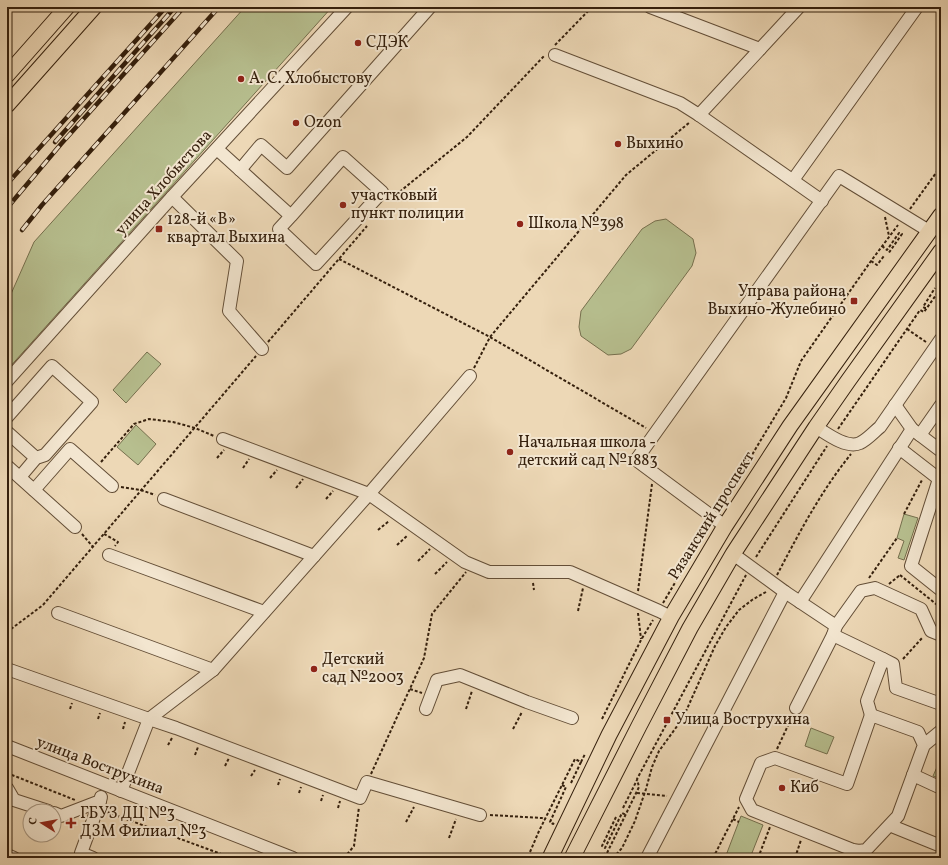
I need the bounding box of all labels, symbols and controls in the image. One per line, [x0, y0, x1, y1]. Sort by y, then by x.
place label: СДЭК [366, 32, 409, 54]
marker: СДЭК [353, 38, 363, 48]
place label: А. С. Хлобыстову [249, 68, 373, 90]
marker: А. С. Хлобыстову [236, 74, 246, 84]
place label: Ozon [304, 112, 342, 134]
marker: Ozon [291, 118, 301, 128]
street label: улица Хлобыстова [111, 125, 217, 241]
place label: Выхино [626, 133, 684, 155]
marker: Выхино [613, 139, 623, 149]
place label: участковый пункт полиции [351, 185, 464, 225]
marker: участковый пункт полиции [338, 200, 348, 210]
place label: 128-й «В» квартал Выхина [167, 209, 285, 249]
place label: Школа №398 [528, 213, 624, 235]
marker: Школа №398 [515, 219, 525, 229]
marker: 128-й «В» квартал Выхина [154, 224, 164, 234]
place label: Управа района Выхино-Жулебино [708, 281, 846, 321]
marker: Управа района Выхино-Жулебино [849, 296, 859, 306]
place label: Начальная школа - детский сад №1883 [518, 432, 658, 472]
marker: Начальная школа - детский сад №1883 [505, 447, 515, 457]
street label: Рязанский проспект [664, 448, 760, 584]
place label: Детский сад №2003 [322, 649, 404, 689]
marker: Детский сад №2003 [309, 664, 319, 674]
place label: Улица Вострухина [675, 709, 810, 731]
marker: Улица Вострухина [662, 715, 672, 725]
street label: улица Вострухина [33, 732, 167, 800]
place label: Киб [790, 777, 819, 799]
marker: Киб [777, 783, 787, 793]
north arrow [22, 803, 62, 843]
place label: ГБУЗ ДЦ №3 ДЗМ Филиал №3 [80, 803, 207, 843]
text: С [26, 816, 42, 826]
marker: ГБУЗ ДЦ №3 ДЗМ Филиал №3 [65, 817, 77, 829]

